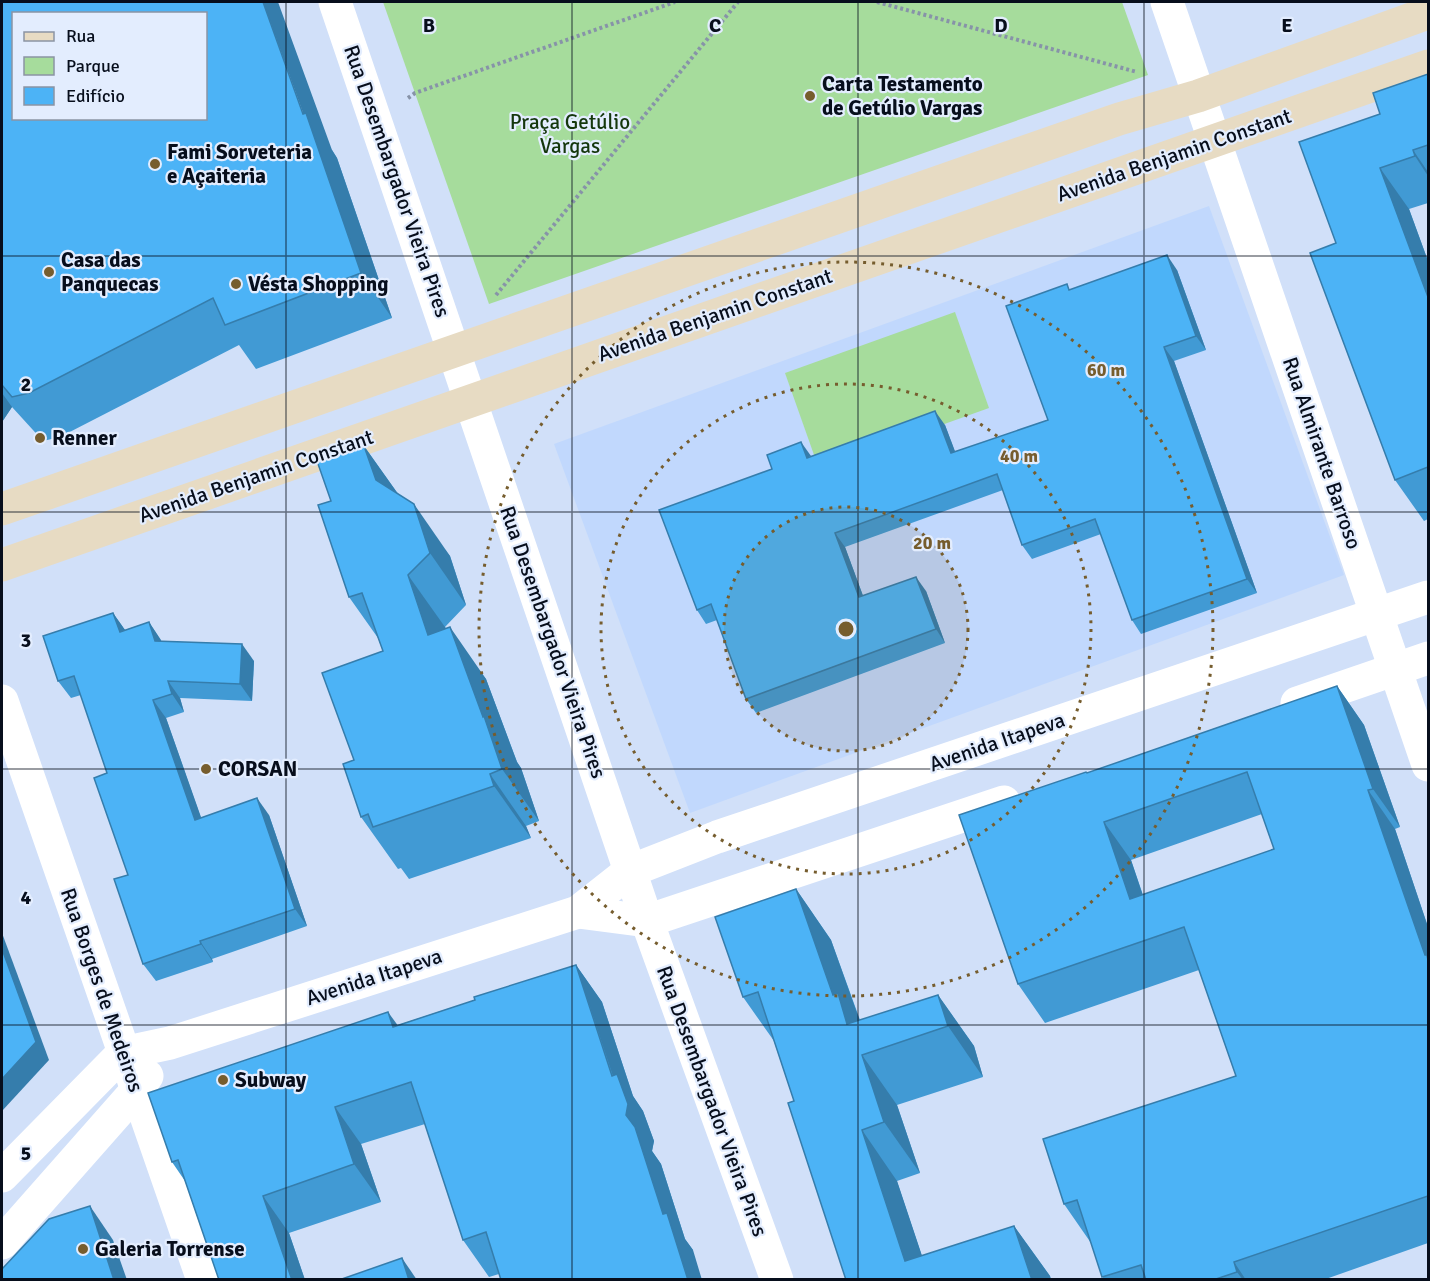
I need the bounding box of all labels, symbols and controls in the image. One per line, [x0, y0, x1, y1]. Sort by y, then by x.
legend [12, 12, 207, 120]
text: B [423, 13, 435, 38]
text: C [709, 13, 721, 38]
text: D [994, 13, 1008, 38]
text: E [1281, 13, 1293, 38]
text: Rua [66, 25, 95, 47]
street label: Rua Desembargador Vieira Pires [338, 41, 456, 321]
text: Parque [66, 55, 120, 77]
place label: Carta Testamento de Getúlio Vargas [822, 71, 983, 121]
text: Edifício [66, 85, 125, 107]
marker: Carta Testamento de Getúlio Vargas [803, 89, 817, 103]
street label: Avenida Benjamin Constant [1053, 103, 1295, 207]
park label: Praça Getúlio Vargas [510, 109, 630, 159]
place label: Fami Sorveteria e Açaiteria [167, 139, 312, 189]
marker: Fami Sorveteria e Açaiteria [148, 157, 162, 171]
place label: Casa das Panquecas [61, 247, 158, 297]
street label: Avenida Benjamin Constant [594, 263, 836, 367]
marker: Casa das Panquecas [42, 265, 56, 279]
place label: Vésta Shopping [248, 271, 388, 297]
marker: Vésta Shopping [229, 277, 243, 291]
street label: Rua Almirante Barroso [1277, 353, 1367, 553]
text: 60 m [1087, 359, 1125, 381]
text: 2 [21, 372, 31, 397]
street label: Avenida Benjamin Constant [135, 424, 377, 528]
place label: Renner [52, 425, 117, 451]
marker: Renner [33, 431, 47, 445]
text: 40 m [1000, 445, 1038, 467]
street label: Rua Desembargador Vieira Pires [494, 502, 612, 782]
text: 20 m [913, 532, 951, 554]
centre of rings [836, 619, 856, 639]
text: 3 [21, 628, 31, 653]
street label: Avenida Itapeva [926, 707, 1068, 777]
place label: CORSAN [218, 756, 297, 782]
marker: CORSAN [199, 762, 213, 776]
text: 4 [21, 885, 32, 910]
street label: Rua Borges de Medeiros [55, 885, 149, 1095]
street label: Avenida Itapeva [303, 943, 445, 1011]
street label: Rua Desembargador Vieira Pires [651, 962, 773, 1240]
place label: Subway [235, 1067, 307, 1093]
marker: Subway [216, 1073, 230, 1087]
text: 5 [21, 1141, 31, 1166]
place label: Galeria Torrense [95, 1236, 245, 1262]
marker: Galeria Torrense [76, 1242, 90, 1256]

